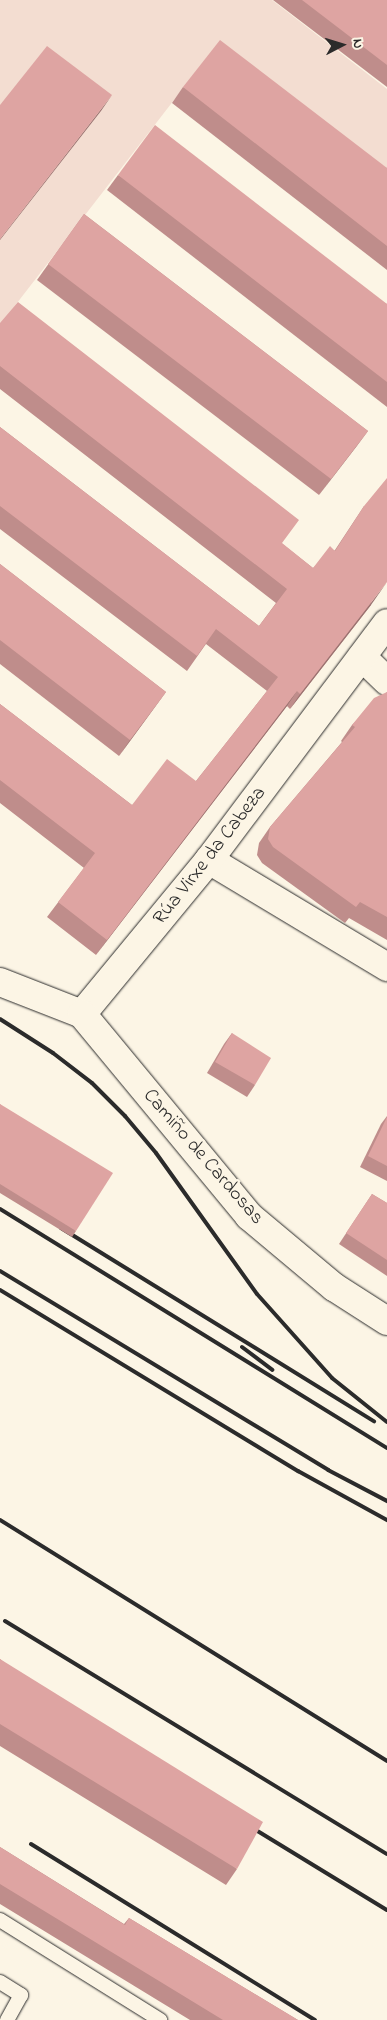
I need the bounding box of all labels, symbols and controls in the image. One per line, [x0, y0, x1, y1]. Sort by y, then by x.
north arrow [317, 20, 367, 70]
text: N [347, 38, 368, 49]
street label: Rúa Virxe da Cabeza [149, 782, 271, 930]
street label: Camiño de Cardosas [137, 1084, 269, 1230]

